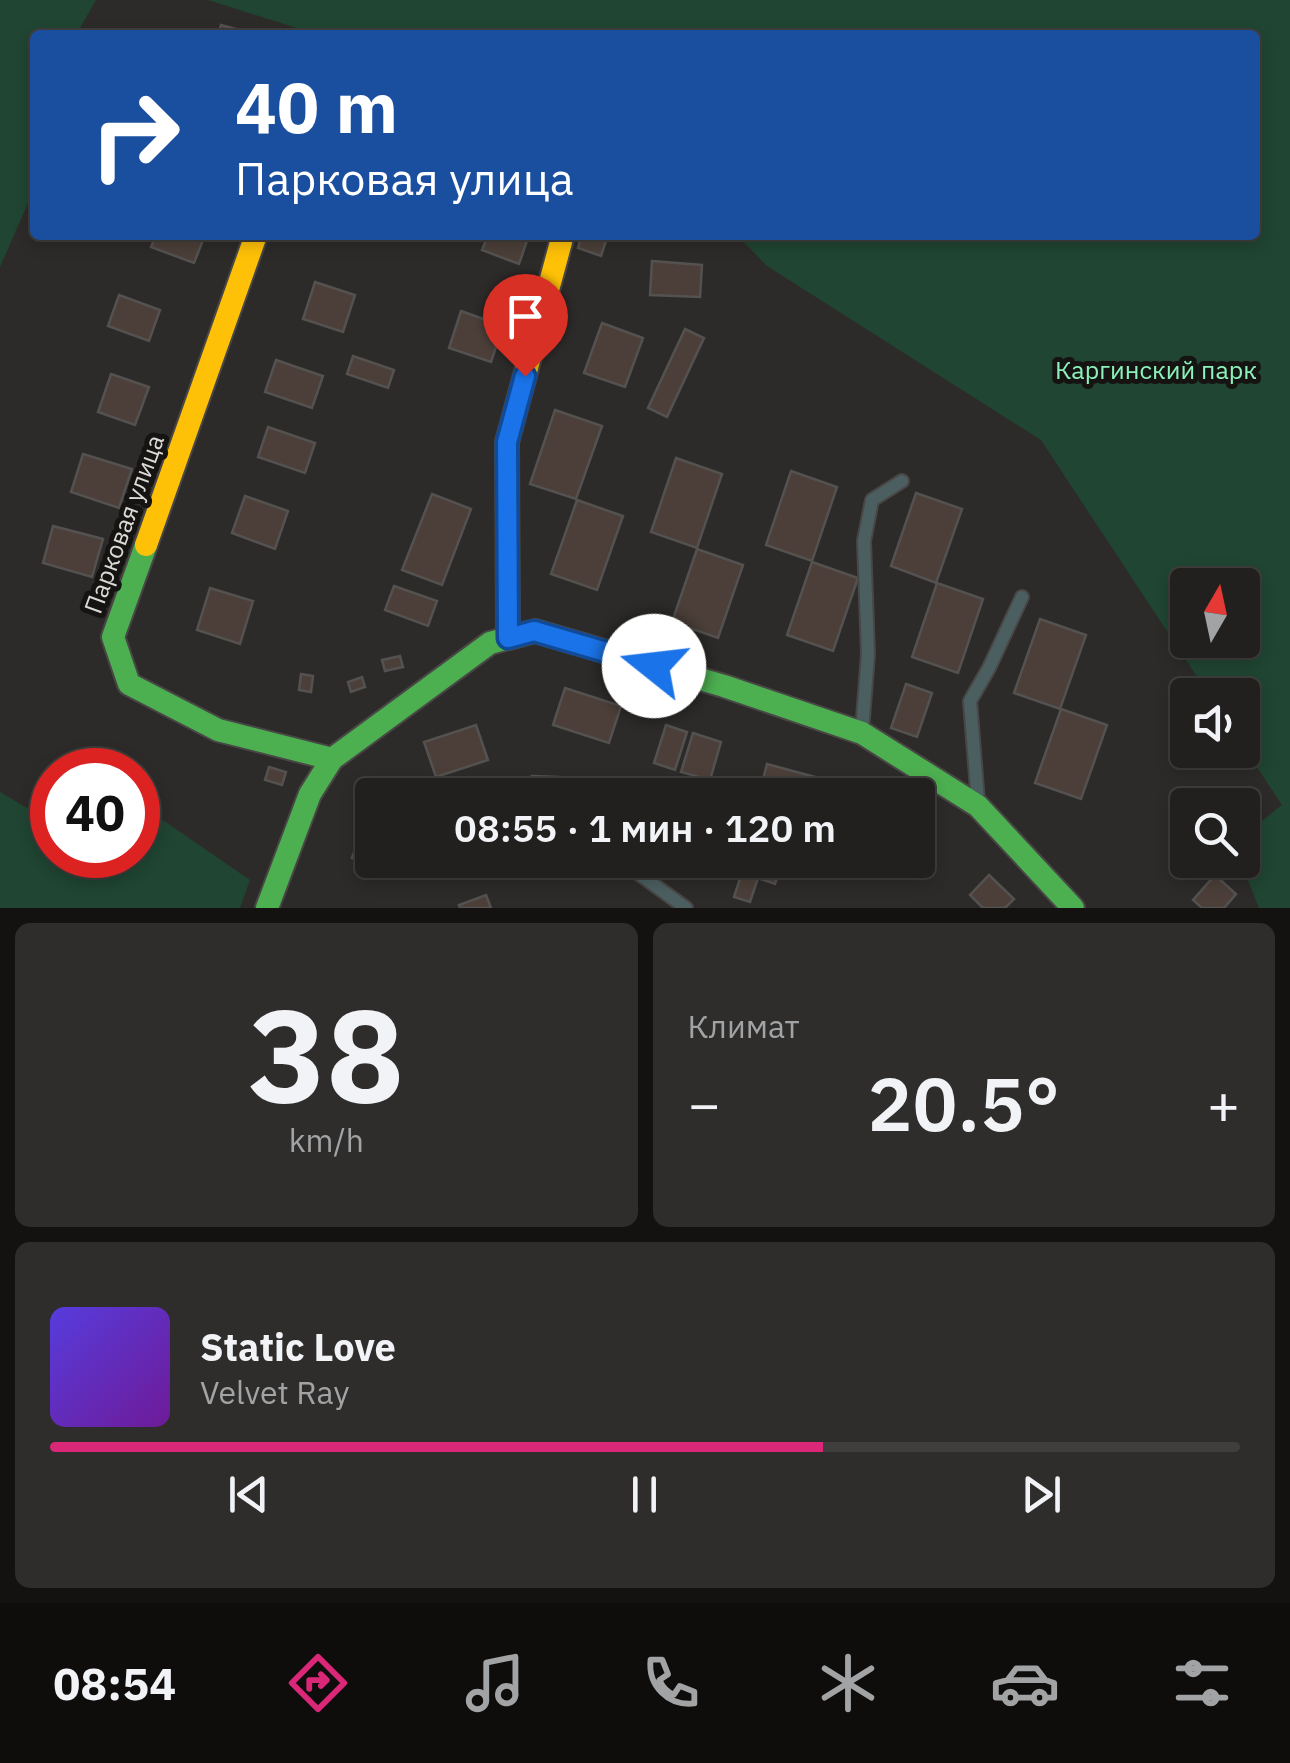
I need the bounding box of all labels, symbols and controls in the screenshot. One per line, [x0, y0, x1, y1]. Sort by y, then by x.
text: 40 m [235, 61, 398, 152]
icon: right [70, 70, 200, 200]
text: Парковая улица [235, 149, 574, 207]
pin [483, 274, 568, 377]
icon: arrive [498, 289, 553, 344]
park label: Каргинский парк [1055, 353, 1257, 386]
street label: Парковая улица [76, 430, 171, 618]
north arrow [1170, 568, 1260, 658]
map controls [1170, 568, 1260, 878]
position arrow [602, 614, 706, 718]
button: sound [1170, 678, 1260, 768]
speed limit sign: 40 [30, 748, 160, 878]
button: search [1170, 788, 1260, 878]
text: 08:55 · 1 мин · 120 m [454, 803, 836, 852]
text: 38 [248, 969, 404, 1138]
text: Климат [688, 1005, 800, 1047]
text: 20.5° [867, 1054, 1060, 1152]
text: − [688, 1068, 721, 1139]
text: + [1207, 1068, 1240, 1139]
text: km/h [289, 1119, 364, 1161]
text: Static Love [200, 1322, 396, 1371]
text: Velvet Ray [200, 1371, 349, 1413]
icon: previous [221, 1467, 276, 1522]
icon: pause [617, 1467, 672, 1522]
icon: next [1014, 1467, 1069, 1522]
icon: directions [283, 1648, 353, 1718]
icon: music [460, 1648, 530, 1718]
icon: phone [636, 1648, 706, 1718]
icon: climate [813, 1648, 883, 1718]
icon: car [990, 1648, 1060, 1718]
icon: filters [1167, 1648, 1237, 1718]
text: 08:54 [53, 1654, 176, 1712]

